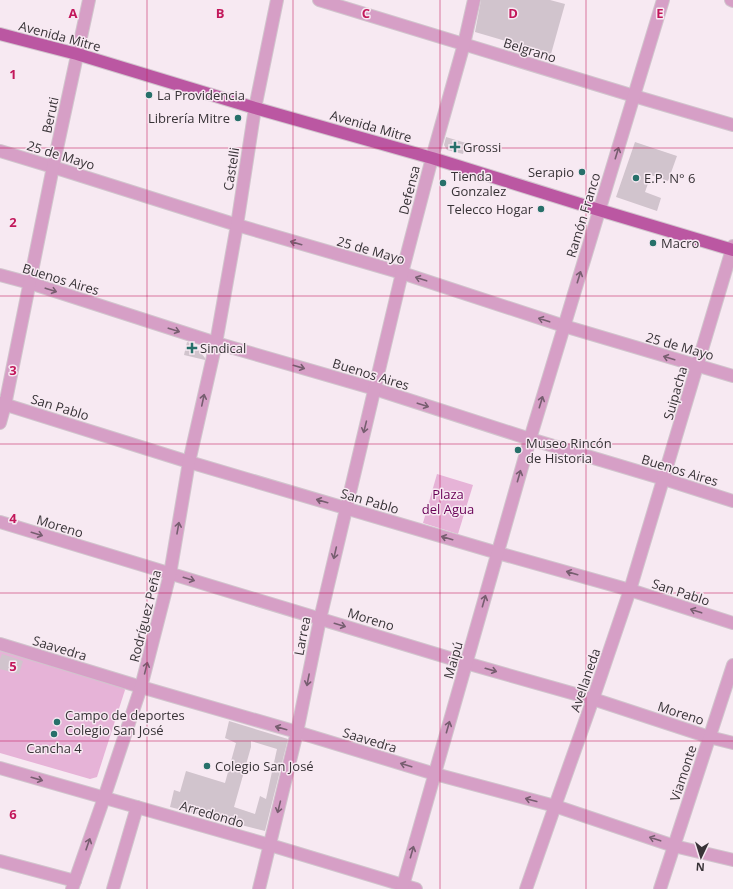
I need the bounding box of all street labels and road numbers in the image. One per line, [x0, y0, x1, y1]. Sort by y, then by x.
street label: Avenida Mitre [17, 16, 103, 56]
street label: Belgrano [501, 33, 559, 67]
street label: Beruti [37, 95, 63, 135]
street label: Avenida Mitre [328, 106, 414, 146]
street label: 25 de Mayo [25, 136, 97, 174]
street label: Castelli [219, 146, 243, 192]
street label: Defensa [394, 164, 424, 216]
street label: Ramón Franco [562, 170, 604, 260]
street label: 25 de Mayo [335, 232, 407, 268]
street label: Buenos Aires [20, 259, 102, 299]
street label: 25 de Mayo [644, 328, 716, 364]
street label: Buenos Aires [330, 354, 412, 394]
street label: Suipacha [659, 364, 691, 422]
street label: San Pablo [29, 390, 91, 424]
street label: Buenos Aires [639, 450, 721, 490]
street label: San Pablo [339, 484, 401, 518]
street label: Moreno [34, 510, 86, 542]
street label: Rodríguez Peña [125, 568, 165, 664]
street label: San Pablo [650, 574, 712, 610]
street label: Moreno [345, 603, 397, 635]
street label: Larrea [289, 615, 315, 657]
street label: Saavedra [31, 631, 89, 665]
street label: Maipú [439, 639, 467, 681]
street label: Avellaneda [566, 646, 604, 714]
street label: Moreno [655, 697, 707, 729]
street label: Saavedra [341, 723, 399, 757]
street label: Viamonte [665, 743, 701, 803]
street label: Arredondo [178, 796, 246, 832]

